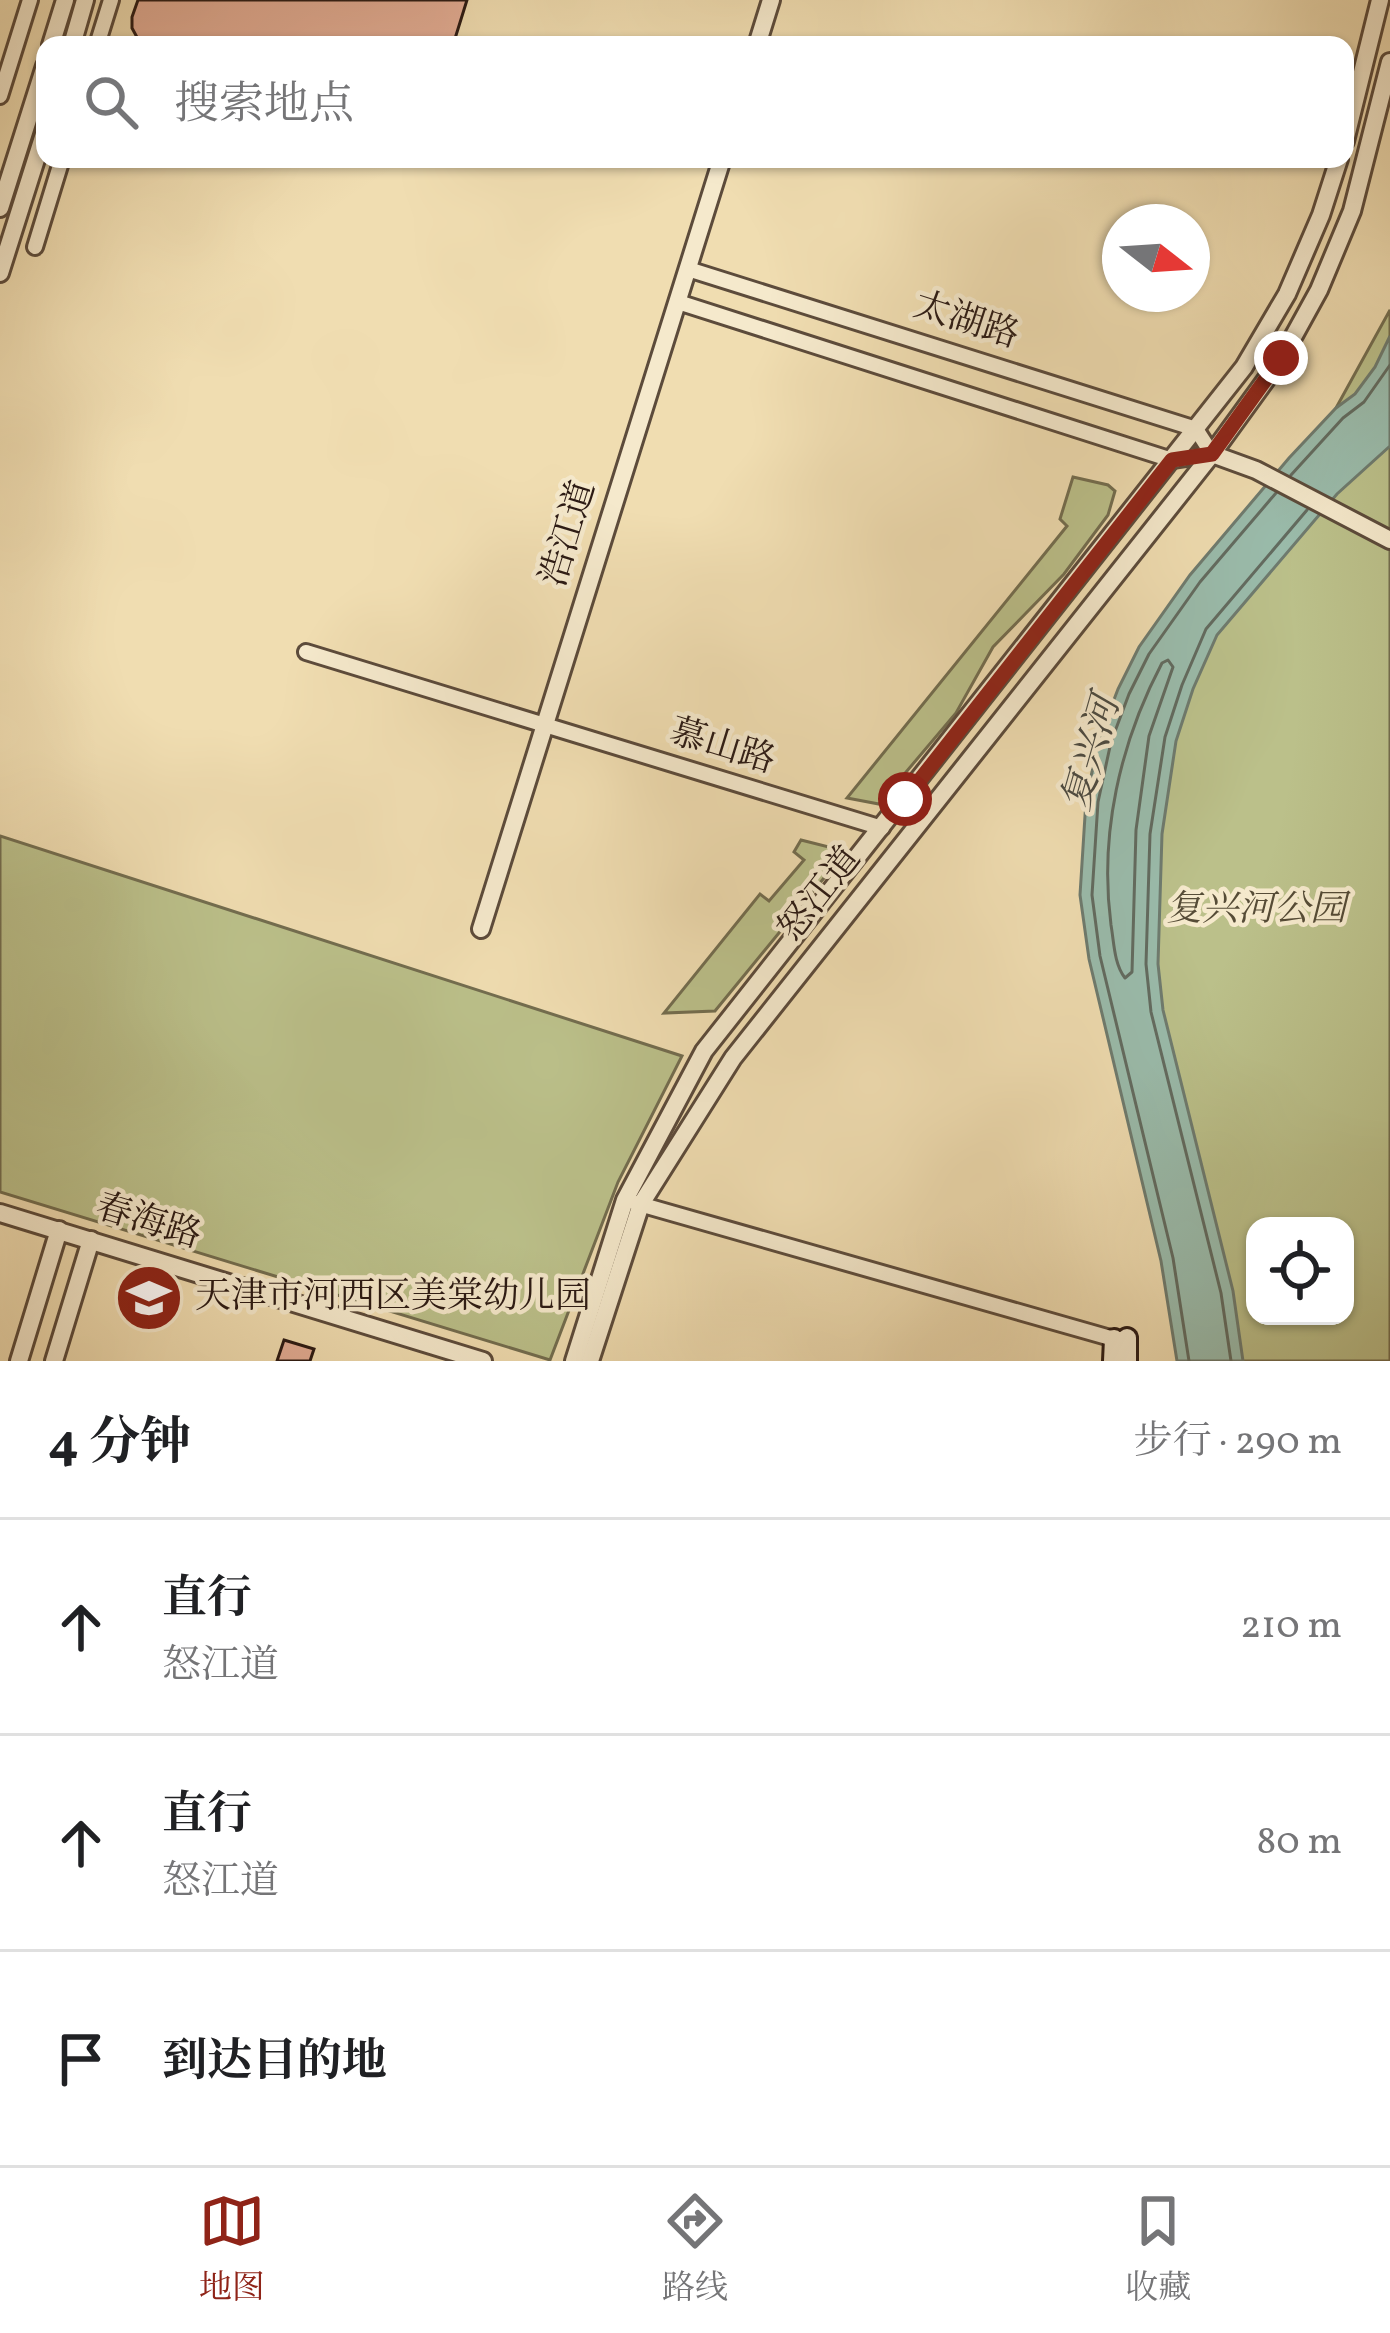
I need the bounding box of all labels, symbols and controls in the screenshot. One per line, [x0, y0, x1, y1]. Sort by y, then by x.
search box [36, 36, 1354, 168]
icon: search [78, 69, 144, 135]
text: 搜索地点 [174, 75, 354, 138]
north arrow [1102, 204, 1210, 312]
street label: 太湖路 [907, 282, 1025, 362]
route end [1254, 331, 1308, 385]
street label: 浩江道 [530, 475, 610, 593]
water label: 复兴河 [1051, 685, 1137, 818]
street label: 慕山路 [663, 708, 781, 788]
route start [878, 772, 932, 826]
street label: 怒江道 [768, 837, 874, 953]
park label: 复兴河公园 [1166, 886, 1351, 936]
street label: 春海路 [89, 1183, 207, 1263]
map controls [1246, 1217, 1354, 1325]
button: locate [1246, 1217, 1354, 1325]
school or university icon: 天津市河西区美棠幼儿园 [114, 1263, 184, 1333]
place label: 天津市河西区美棠幼儿园 [195, 1273, 591, 1323]
text: 4 分钟 [48, 1409, 191, 1480]
text: 步行 · 290 m [1133, 1416, 1342, 1470]
text: 直行 [162, 1569, 252, 1632]
icon: ahead [48, 1594, 114, 1660]
text: 210 m [1240, 1600, 1342, 1654]
text: 怒江道 [162, 1640, 279, 1694]
text: 直行 [162, 1785, 252, 1848]
icon: ahead [48, 1810, 114, 1876]
text: 80 m [1256, 1816, 1342, 1870]
text: 怒江道 [162, 1856, 279, 1910]
icon: arrive [48, 2026, 114, 2092]
text: 到达目的地 [162, 2032, 387, 2095]
tab: 地图 [199, 2188, 265, 2313]
tab: 路线 [662, 2188, 728, 2313]
tab: 收藏 [1125, 2188, 1191, 2313]

